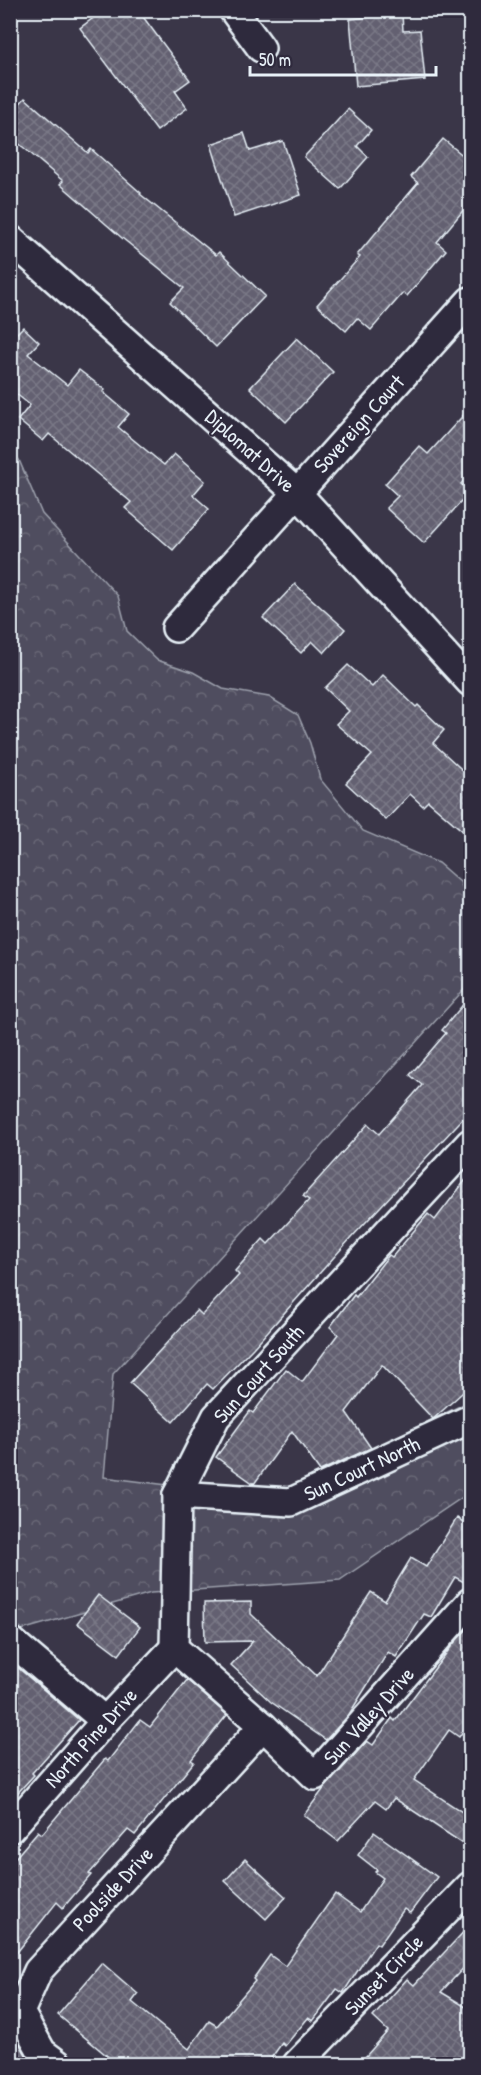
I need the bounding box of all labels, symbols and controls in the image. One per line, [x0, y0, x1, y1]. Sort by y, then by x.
scale bar [250, 39, 436, 77]
text: 50 m [259, 47, 291, 72]
street label: Sovereign Court [307, 368, 411, 479]
street label: Diplomat Drive [199, 402, 302, 499]
street label: Sun Court South [207, 1318, 311, 1429]
street label: Sun Court North [299, 1429, 425, 1508]
street label: Sun Valley Drive [317, 1660, 421, 1771]
street label: North Pine Drive [38, 1681, 143, 1794]
street label: Poolside Drive [66, 1840, 159, 1937]
street label: Sunset Circle [338, 1928, 430, 2022]

